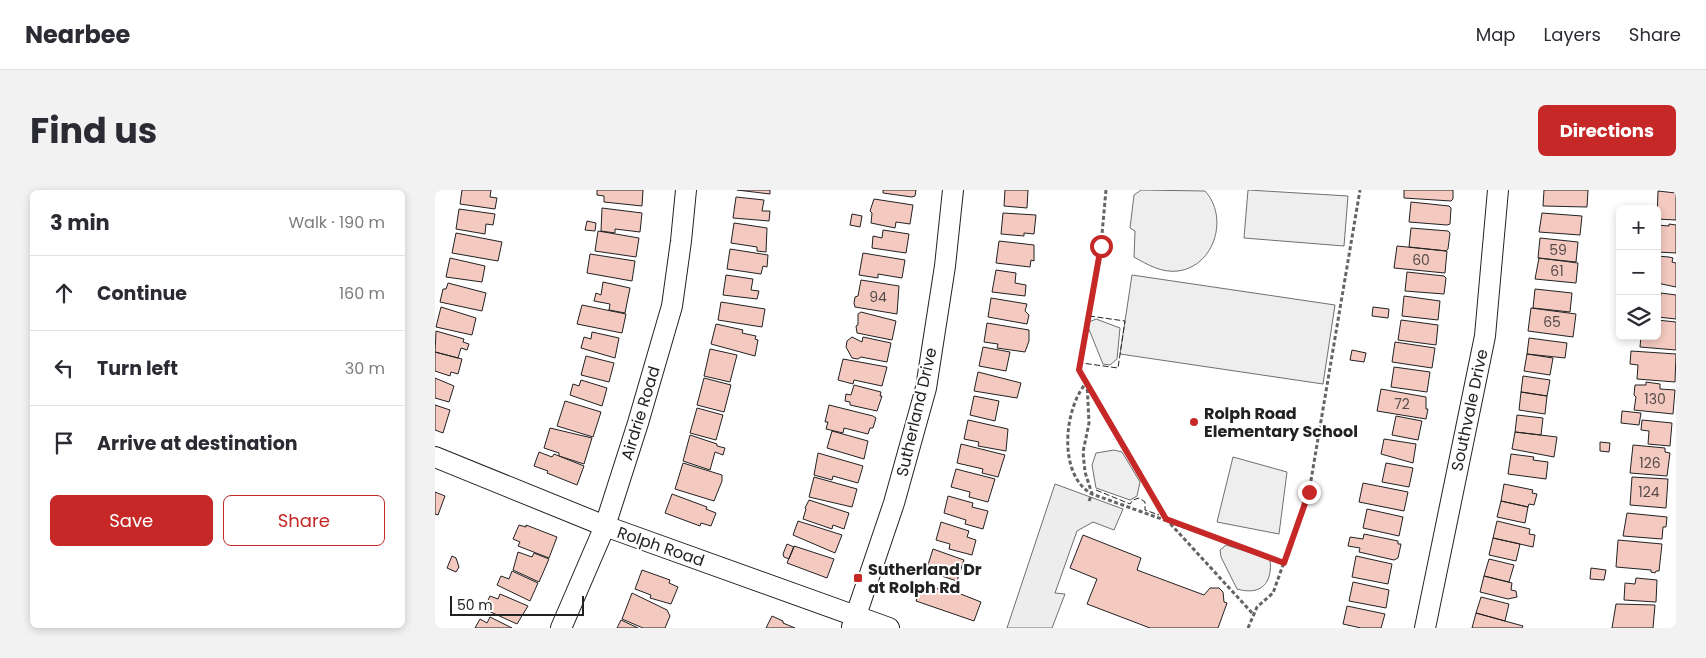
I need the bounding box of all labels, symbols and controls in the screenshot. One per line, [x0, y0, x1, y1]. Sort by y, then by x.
text: Nearbee [25, 18, 130, 51]
text: Map [1476, 22, 1516, 47]
text: Layers [1544, 22, 1601, 47]
text: Share [1629, 22, 1681, 47]
button: Directions [1538, 105, 1676, 156]
text: Find us [30, 106, 157, 155]
map controls [1616, 205, 1661, 340]
button: + [1616, 205, 1661, 250]
text: 3 min [50, 208, 110, 237]
text: Walk · 190 m [288, 211, 385, 234]
route start [1090, 235, 1113, 258]
house number: 59 [1549, 240, 1567, 260]
house number: 60 [1412, 250, 1430, 270]
button: − [1616, 250, 1661, 295]
house number: 61 [1550, 261, 1564, 281]
icon: ahead [50, 279, 78, 307]
text: Continue [97, 280, 187, 307]
text: 160 m [339, 282, 385, 305]
house number: 94 [869, 287, 887, 307]
button: layers [1616, 295, 1661, 340]
house number: 65 [1543, 312, 1561, 332]
street label: Sutherland Drive [890, 345, 943, 479]
street label: Southvale Drive [1445, 347, 1494, 473]
icon: left [50, 354, 78, 382]
text: Turn left [97, 355, 178, 382]
text: 30 m [345, 357, 385, 380]
street label: Airdrie Road [615, 363, 666, 463]
house number: 130 [1644, 389, 1666, 409]
house number: 72 [1394, 394, 1410, 414]
place label: Rolph Road Elementary School [1204, 402, 1358, 443]
marker: Rolph Road Elementary School [1188, 416, 1200, 428]
icon: arrive [50, 429, 78, 457]
text: Arrive at destination [97, 430, 298, 457]
house number: 126 [1639, 453, 1661, 473]
route end [1298, 481, 1321, 504]
house number: 124 [1638, 482, 1660, 502]
button: Save [50, 495, 213, 546]
button: Share [223, 495, 385, 546]
street label: Rolph Road [614, 521, 708, 572]
place label: Sutherland Dr at Rolph Rd [868, 558, 982, 599]
marker: Sutherland Dr at Rolph Rd [852, 572, 864, 584]
scale bar [450, 593, 584, 616]
text: 50 m [457, 595, 493, 615]

